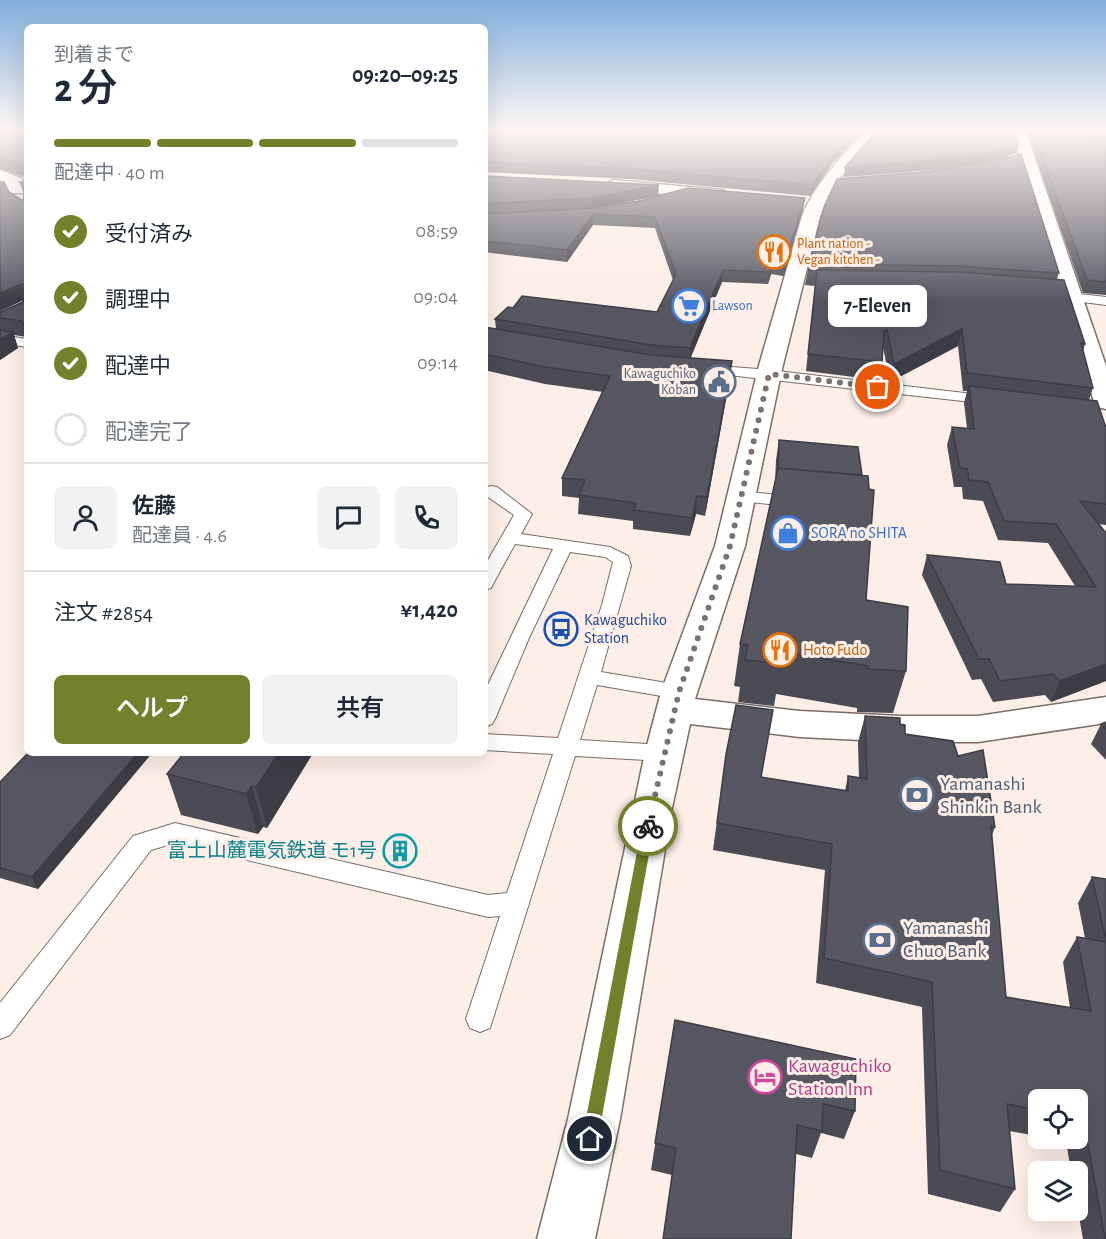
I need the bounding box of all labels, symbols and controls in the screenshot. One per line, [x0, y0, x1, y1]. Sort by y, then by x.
text: 到着まで [54, 45, 134, 65]
text: 09:20–09:25 [352, 64, 458, 86]
text: 2 分 [54, 70, 117, 109]
text: 配達中 · 40 m [54, 163, 165, 183]
icon: check [54, 215, 87, 248]
text: 08:59 [416, 221, 458, 241]
text: 受付済み [105, 223, 193, 245]
restaurant icon: Plant nation - Vegan kitchen - [756, 234, 792, 270]
place label: Plant nation - Vegan kitchen - [797, 237, 880, 267]
icon: check [54, 281, 87, 314]
callout: 7-Eleven [828, 285, 928, 327]
text: 09:04 [413, 287, 458, 307]
supermarket icon: Lawson [671, 288, 707, 324]
text: 調理中 [105, 289, 171, 311]
text: 7-Eleven [844, 296, 911, 316]
place label: Lawson [712, 299, 753, 313]
icon: check [54, 347, 87, 380]
text: 09:14 [417, 353, 458, 373]
text: 配達中 [105, 355, 171, 377]
pin [852, 361, 903, 412]
public building icon: Kawaguchiko Koban [701, 364, 737, 400]
place label: Kawaguchiko Koban [623, 367, 696, 397]
icon: bag [861, 370, 894, 403]
text: 配達完了 [105, 421, 193, 443]
button: person [54, 486, 117, 549]
button: chat [317, 486, 380, 549]
button: phone [395, 486, 458, 549]
text: 佐藤 [132, 495, 176, 517]
shop icon: SORA no SHITA [770, 515, 806, 551]
place label: SORA no SHITA [811, 525, 907, 541]
text: 配達員 · 4.6 [132, 526, 227, 546]
text: ¥1,420 [401, 599, 458, 621]
text: 注文 #2854 [54, 602, 153, 624]
bus stop icon: Kawaguchiko Station [543, 611, 579, 647]
place label: Kawaguchiko Station [584, 612, 667, 646]
restaurant icon: Hoto Fudo [762, 632, 798, 668]
place label: Hoto Fudo [803, 642, 867, 658]
button: ヘルプ [54, 675, 250, 744]
button: 共有 [262, 675, 458, 744]
place label: Yamanashi Shinkin Bank [940, 774, 1042, 817]
bank icon: Yamanashi Shinkin Bank [899, 777, 935, 813]
courier [618, 796, 678, 856]
icon: bike [632, 810, 665, 843]
building icon: 富士山麓電気鉄道 モ1号 [382, 833, 418, 869]
place label: 富士山麓電気鉄道 モ1号 [167, 839, 377, 861]
place label: Yamanashi Chuo Bank [903, 918, 989, 961]
bank icon: Yamanashi Chuo Bank [862, 922, 898, 958]
place label: Kawaguchiko Station Inn [788, 1056, 892, 1099]
hotel icon: Kawaguchiko Station Inn [747, 1059, 783, 1095]
map controls [1028, 1089, 1088, 1221]
button: locate [1028, 1089, 1088, 1149]
pin [564, 1113, 615, 1164]
icon: home [573, 1122, 606, 1155]
button: layers [1028, 1161, 1088, 1221]

